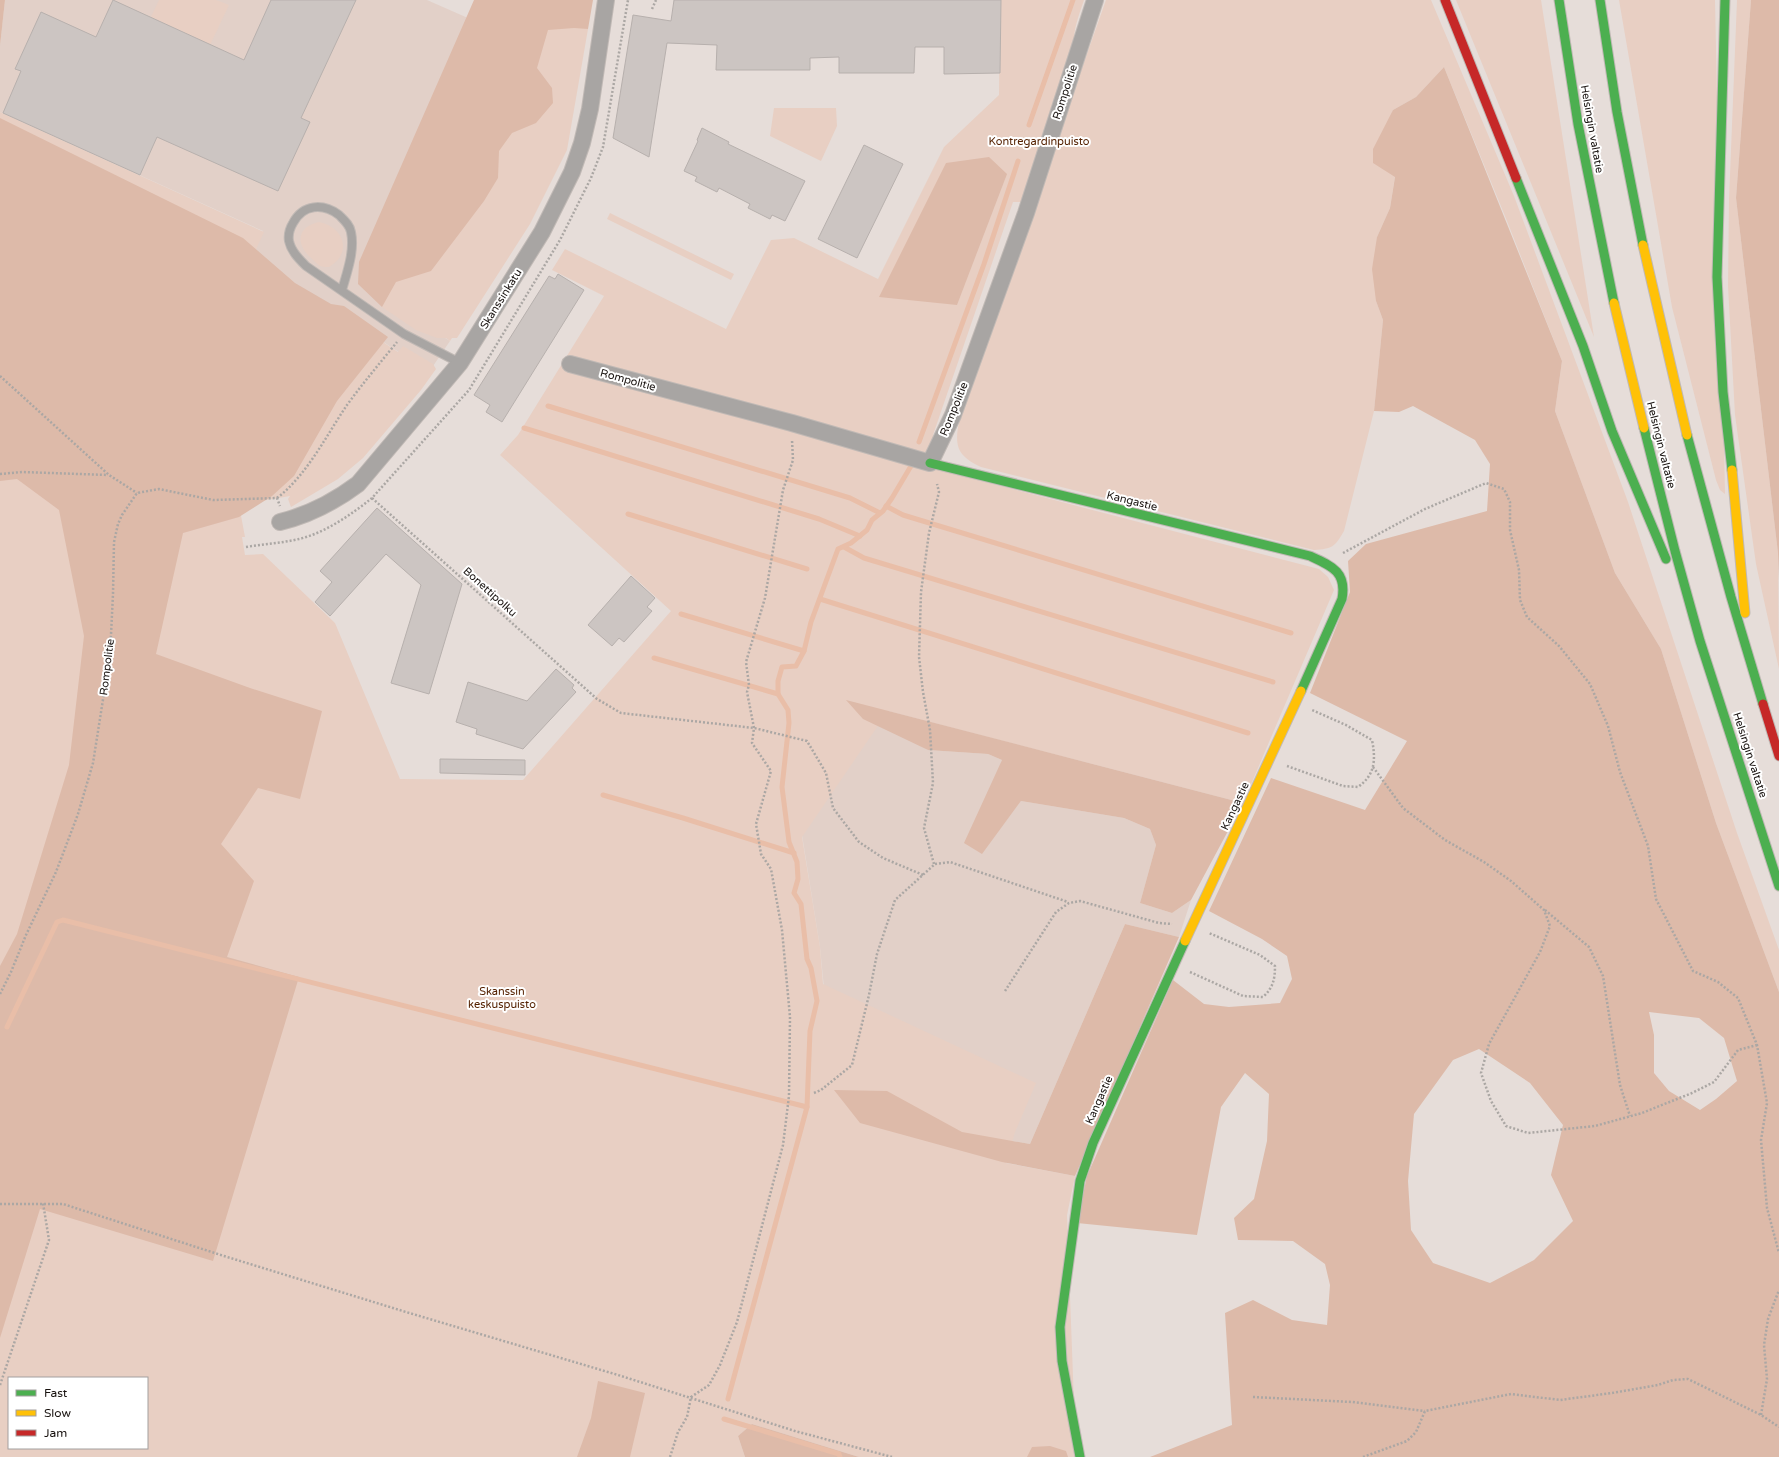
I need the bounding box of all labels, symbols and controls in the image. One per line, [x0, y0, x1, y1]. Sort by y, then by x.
street label: Rompolitie [1050, 63, 1080, 121]
street label: Helsingin valtatie [1578, 84, 1606, 174]
park label: Kontregardinpuisto [988, 135, 1090, 148]
street label: Skanssinkatu [477, 267, 525, 331]
street label: Rompolitie [599, 366, 657, 394]
street label: Rompolitie [937, 380, 971, 438]
street label: Helsingin valtatie [1644, 400, 1678, 490]
street label: Kangastie [1105, 488, 1159, 514]
street label: Bonettipolku [461, 565, 519, 619]
street label: Rompolitie [97, 638, 117, 696]
street label: Helsingin valtatie [1730, 711, 1770, 799]
street label: Kangastie [1218, 780, 1252, 832]
park label: Skanssin keskuspuisto [468, 985, 536, 1011]
street label: Kangastie [1083, 1074, 1115, 1126]
legend [8, 1377, 148, 1449]
text: Fast [44, 1386, 68, 1400]
text: Slow [44, 1406, 71, 1420]
text: Jam [44, 1426, 67, 1440]

